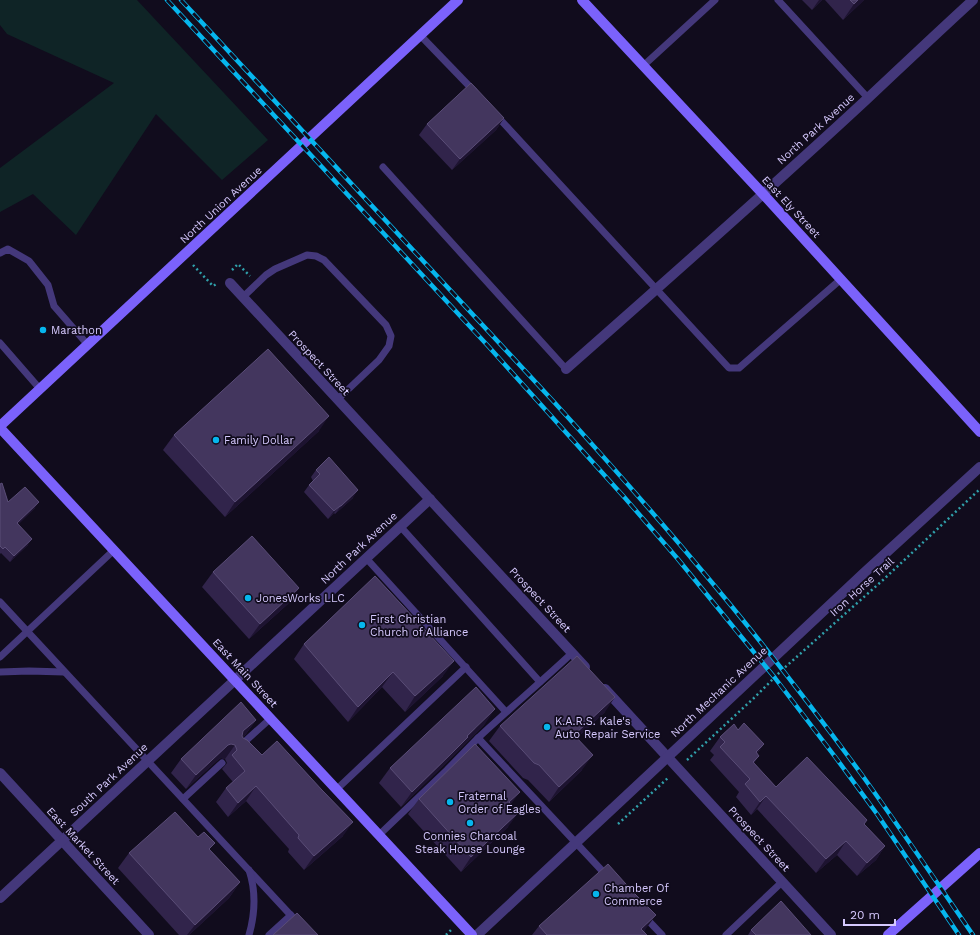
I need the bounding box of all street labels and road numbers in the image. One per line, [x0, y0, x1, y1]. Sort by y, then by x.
street label: North Park Avenue [775, 91, 857, 167]
street label: North Union Avenue [177, 164, 265, 246]
street label: East Ely Street [759, 173, 823, 241]
street label: Prospect Street [286, 328, 353, 399]
street label: North Park Avenue [318, 509, 400, 587]
street label: Iron Horse Trail [827, 554, 897, 619]
street label: Prospect Street [507, 565, 574, 636]
street label: East Main Street [210, 636, 281, 710]
street label: North Mechanic Avenue [668, 644, 770, 740]
street label: South Park Avenue [68, 741, 150, 819]
street label: Prospect Street [726, 804, 793, 875]
street label: East Market Street [44, 805, 123, 888]

